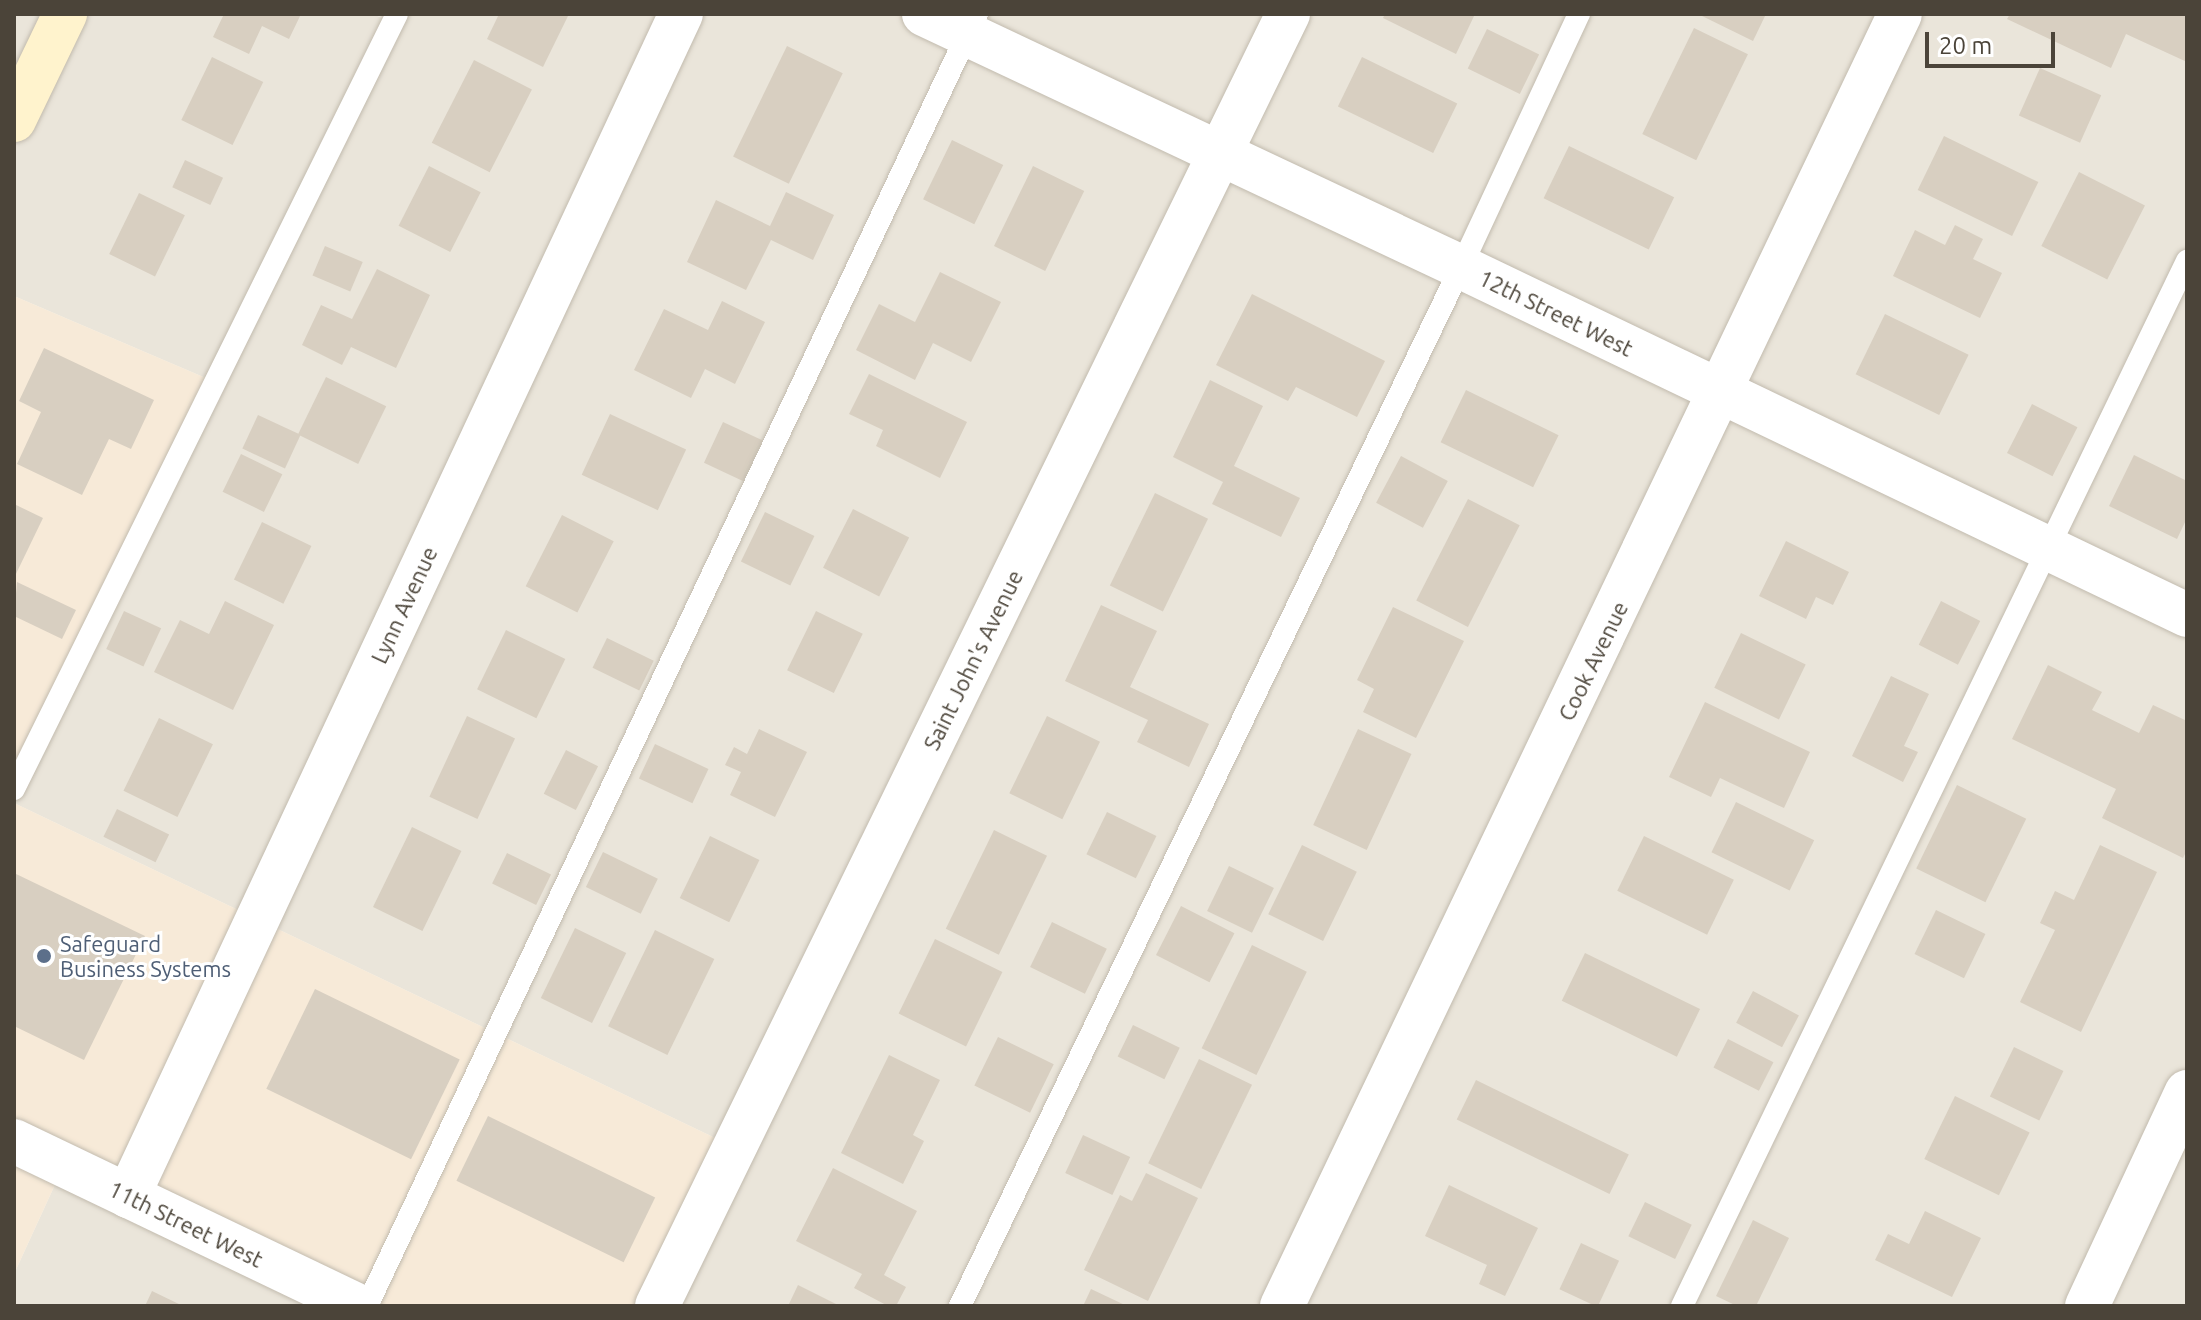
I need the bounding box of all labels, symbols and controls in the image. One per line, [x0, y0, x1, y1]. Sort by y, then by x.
scale bar [1929, 16, 2059, 66]
text: 20 m [1939, 32, 1992, 59]
street label: 12th Street West [1475, 264, 1637, 362]
street label: Lynn Avenue [365, 542, 443, 668]
street label: Saint John's Avenue [918, 566, 1028, 754]
street label: Cook Avenue [1553, 597, 1633, 725]
place label: Safeguard Business Systems [60, 930, 231, 982]
marker: Safeguard Business Systems [35, 947, 53, 965]
street label: 11th Street West [105, 1175, 267, 1273]

